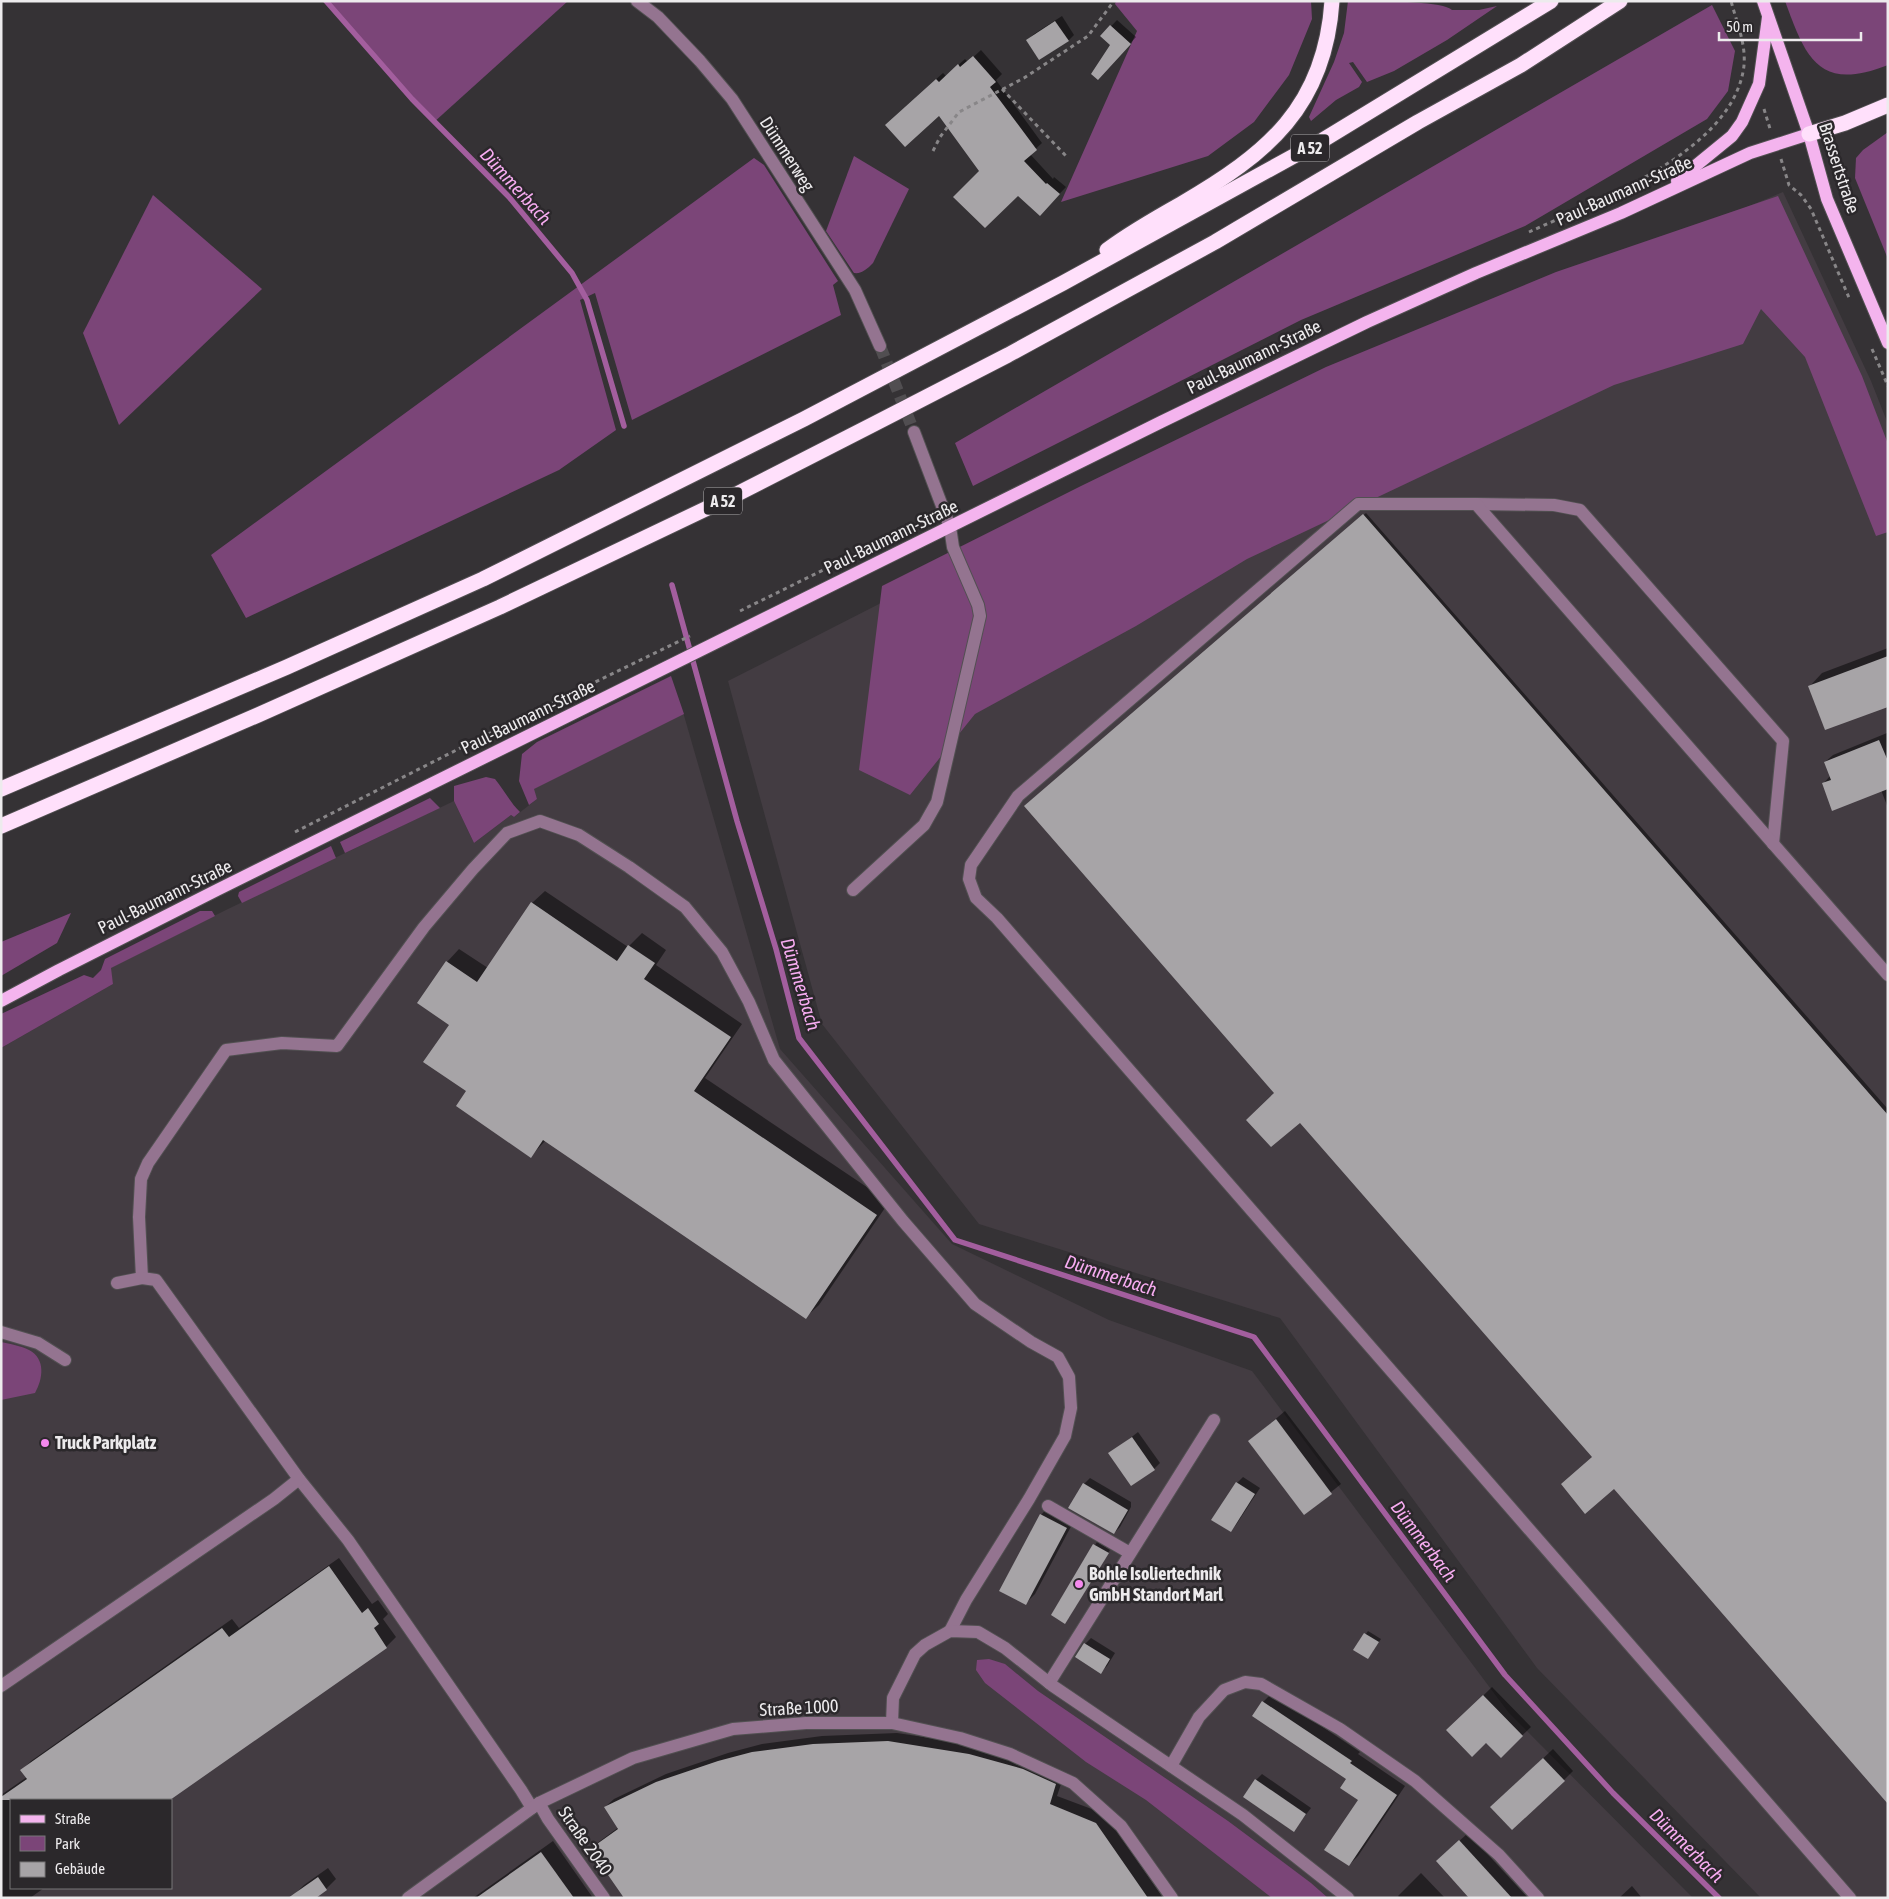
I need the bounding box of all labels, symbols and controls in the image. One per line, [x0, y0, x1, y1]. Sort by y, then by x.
scale bar [1719, 10, 1862, 42]
text: 50 m [1726, 18, 1753, 35]
street label: Dümmerweg [756, 113, 819, 195]
street label: Brassertstraße [1815, 120, 1864, 216]
road number: A 52 [1291, 134, 1329, 162]
water label: Dümmerbach [476, 143, 556, 229]
street label: Paul-Baumann-Straße [1553, 151, 1695, 230]
street label: Paul-Baumann-Straße [1183, 315, 1324, 398]
road number: A 52 [704, 488, 742, 514]
street label: Paul-Baumann-Straße [820, 495, 961, 578]
street label: Paul-Baumann-Straße [457, 675, 598, 758]
street label: Paul-Baumann-Straße [94, 855, 235, 938]
water label: Dümmerbach [777, 935, 825, 1033]
water label: Dümmerbach [1062, 1250, 1160, 1300]
place label: Truck Parkplatz [55, 1432, 157, 1453]
marker: Truck Parkplatz [39, 1437, 51, 1449]
water label: Dümmerbach [1386, 1496, 1462, 1586]
place label: Bohle Isoliertechnik GmbH Standort Marl [1089, 1563, 1223, 1605]
marker: Bohle Isoliertechnik GmbH Standort Marl [1073, 1578, 1085, 1590]
street label: Straße 1000 [759, 1695, 839, 1720]
legend [10, 1799, 172, 1889]
street label: Straße 2040 [554, 1802, 617, 1879]
water label: Dümmerbach [1645, 1803, 1729, 1887]
text: Straße [55, 1810, 91, 1827]
text: Park [55, 1835, 80, 1852]
text: Gebäude [55, 1860, 105, 1877]

